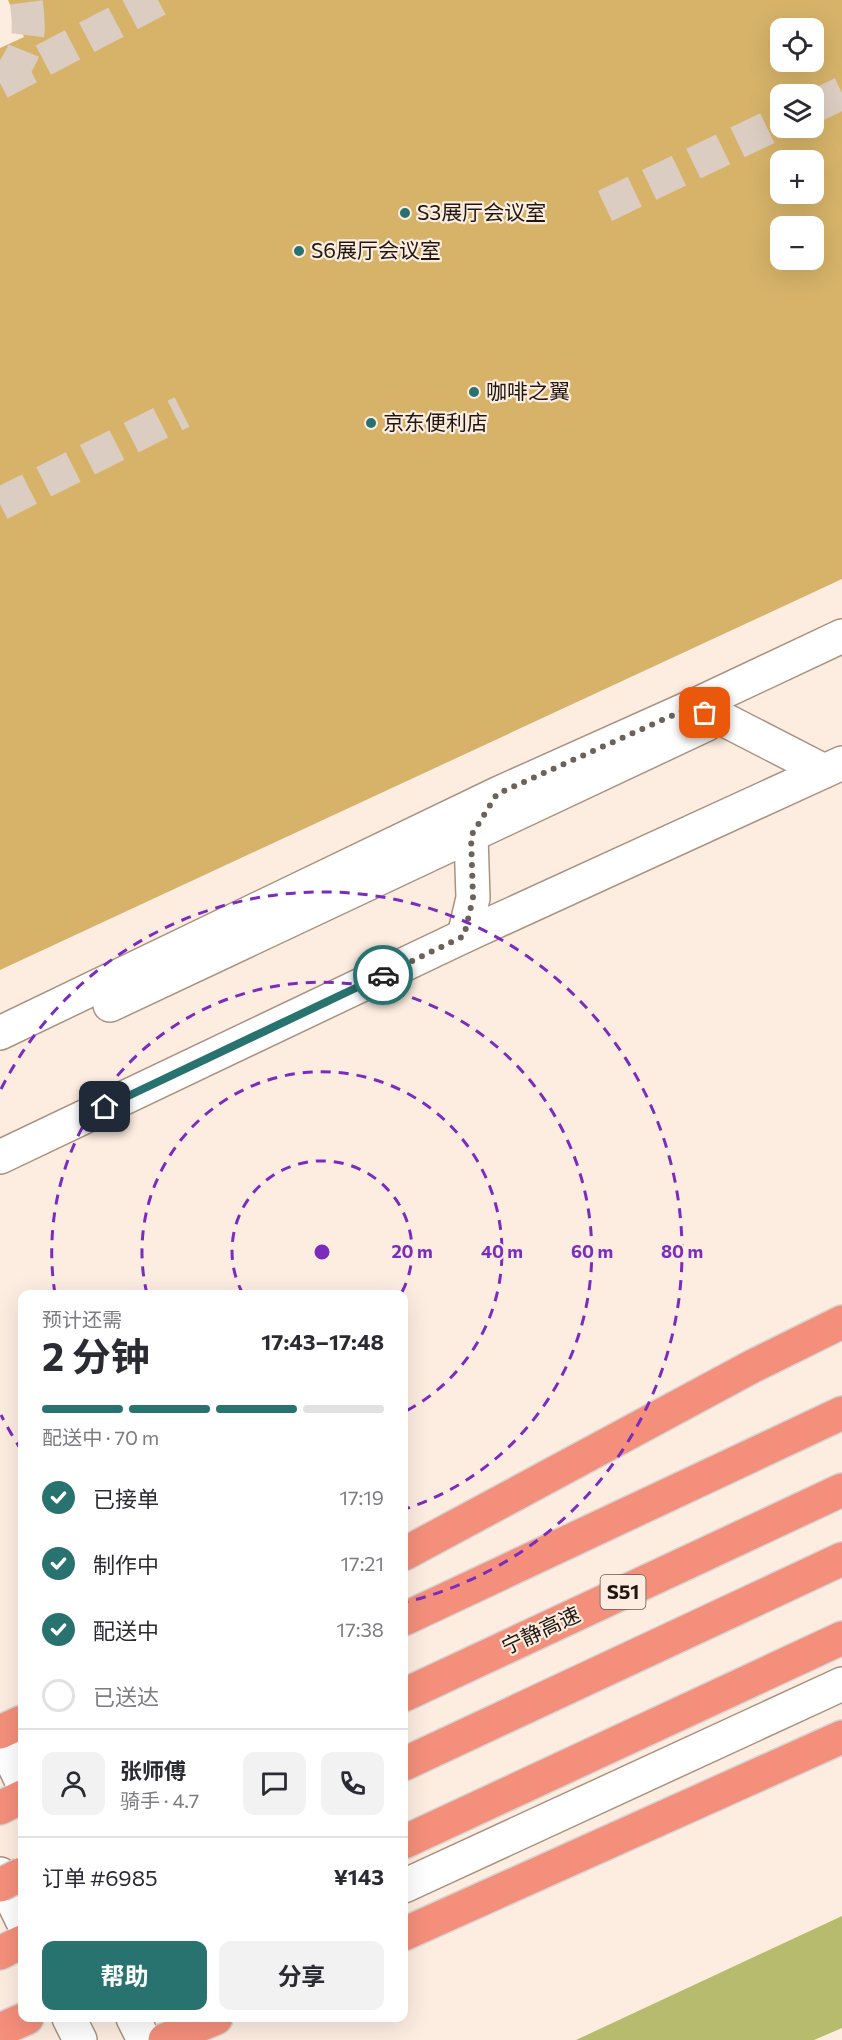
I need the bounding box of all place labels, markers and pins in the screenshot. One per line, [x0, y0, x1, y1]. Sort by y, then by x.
place label: S3展厅会议室 [417, 199, 546, 224]
marker: S3展厅会议室 [398, 206, 412, 220]
place label: S6展厅会议室 [311, 237, 441, 262]
marker: S6展厅会议室 [292, 244, 306, 258]
place label: 咖啡之翼 [486, 378, 570, 403]
marker: 咖啡之翼 [467, 385, 481, 399]
place label: 京东便利店 [383, 409, 488, 434]
marker: 京东便利店 [364, 416, 378, 430]
pin [679, 687, 730, 738]
pin [79, 1081, 130, 1132]
centre of rings [312, 1242, 332, 1262]

